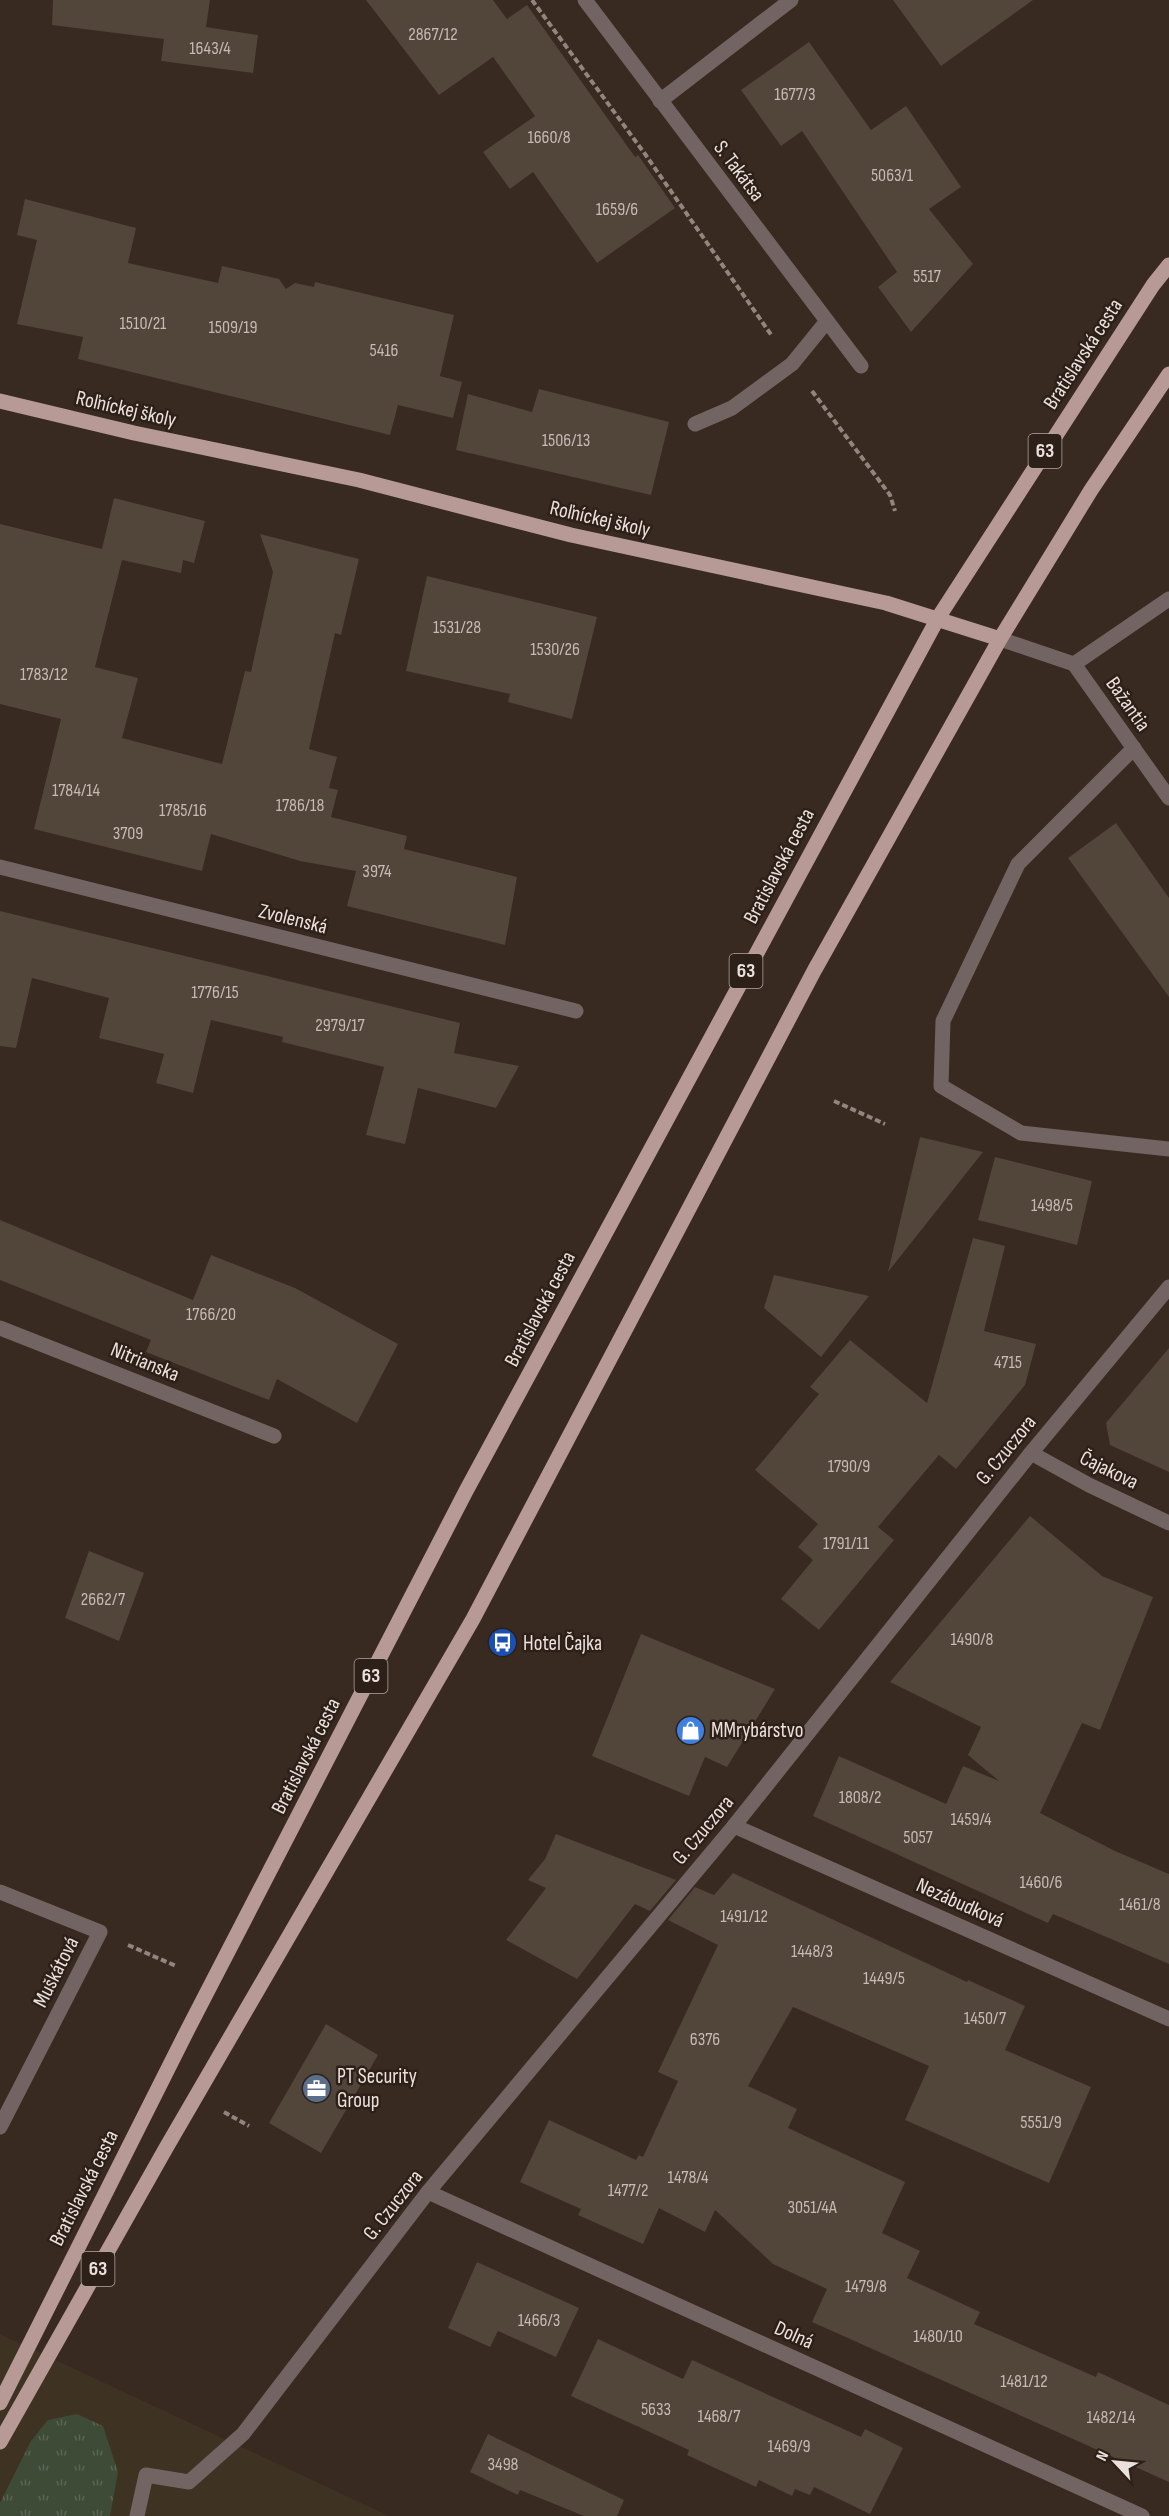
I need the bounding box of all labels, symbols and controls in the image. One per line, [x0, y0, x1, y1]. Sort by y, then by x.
house number: 2867/12 [408, 24, 458, 45]
house number: 1643/4 [189, 38, 231, 59]
house number: 1677/3 [774, 84, 816, 105]
house number: 1660/8 [527, 127, 571, 148]
street label: S. Takátsa [708, 136, 770, 206]
house number: 5063/1 [871, 165, 914, 186]
house number: 1659/6 [596, 199, 638, 220]
house number: 5517 [913, 266, 942, 287]
street label: Bratislavská cesta [1038, 294, 1128, 414]
house number: 1510/21 [120, 313, 167, 334]
house number: 1509/19 [208, 317, 258, 338]
house number: 5416 [369, 340, 399, 361]
street label: Roľníckej školy [73, 385, 179, 433]
house number: 1506/13 [542, 430, 590, 451]
road number: 63 [1028, 434, 1062, 468]
street label: Roľníckej školy [547, 495, 653, 543]
house number: 1531/28 [433, 617, 481, 638]
house number: 1530/26 [530, 639, 580, 660]
house number: 1783/12 [20, 664, 68, 685]
street label: Bažantia [1100, 672, 1156, 736]
house number: 1784/14 [52, 780, 101, 801]
house number: 1786/18 [276, 795, 324, 816]
house number: 1785/16 [159, 800, 207, 821]
street label: Bratislavská cesta [738, 804, 820, 928]
house number: 3709 [113, 823, 143, 844]
house number: 3974 [362, 861, 392, 882]
street label: Zvolenská [256, 898, 330, 940]
road number: 63 [730, 954, 762, 988]
house number: 1776/15 [191, 982, 239, 1003]
house number: 2979/17 [315, 1015, 365, 1036]
house number: 1498/5 [1031, 1195, 1073, 1216]
street label: Bratislavská cesta [499, 1247, 581, 1371]
house number: 1766/20 [186, 1304, 236, 1325]
street label: Nitrianska [107, 1337, 183, 1387]
house number: 4715 [994, 1352, 1022, 1373]
street label: G. Czuczora [970, 1410, 1042, 1490]
street label: Čajakova [1076, 1445, 1142, 1495]
house number: 1790/9 [828, 1456, 870, 1477]
house number: 1791/11 [823, 1533, 870, 1554]
house number: 2662/7 [81, 1589, 126, 1610]
bus stop icon: Hotel Čajka [486, 1627, 518, 1659]
house number: 1490/8 [951, 1629, 994, 1650]
place label: Hotel Čajka [523, 1631, 602, 1656]
road number: 63 [354, 1659, 388, 1693]
street label: Bratislavská cesta [266, 1694, 346, 1818]
shop icon: MMrybárstvo [674, 1714, 706, 1746]
place label: MMrybárstvo [711, 1718, 803, 1743]
house number: 1808/2 [839, 1787, 881, 1808]
street label: G. Czuczora [667, 1790, 739, 1870]
house number: 1459/4 [950, 1809, 992, 1830]
house number: 5057 [903, 1827, 934, 1848]
house number: 1460/6 [1020, 1872, 1063, 1893]
street label: Nezábudková [912, 1873, 1008, 1933]
house number: 1461/8 [1119, 1894, 1161, 1915]
house number: 1491/12 [720, 1906, 768, 1927]
street label: Muškátová [28, 1933, 84, 2011]
house number: 1448/3 [791, 1941, 833, 1962]
house number: 1449/5 [863, 1968, 905, 1989]
house number: 1450/7 [964, 2008, 1007, 2029]
house number: 6376 [690, 2029, 720, 2050]
place label: PT Security Group [337, 2064, 417, 2113]
office icon: PT Security Group [300, 2072, 332, 2104]
house number: 5551/9 [1020, 2112, 1062, 2133]
street label: Bratislavská cesta [44, 2126, 124, 2250]
street label: G. Czuczora [358, 2165, 428, 2245]
house number: 1478/4 [668, 2167, 709, 2188]
house number: 1477/2 [608, 2180, 648, 2201]
house number: 3051/4A [787, 2197, 837, 2218]
road number: 63 [82, 2252, 114, 2286]
house number: 1479/8 [845, 2276, 887, 2297]
house number: 1466/3 [518, 2310, 560, 2331]
street label: Dolná [771, 2315, 817, 2355]
house number: 1480/10 [913, 2326, 963, 2347]
house number: 1481/12 [1000, 2371, 1048, 2392]
house number: 5633 [641, 2399, 671, 2420]
house number: 1468/7 [698, 2406, 741, 2427]
house number: 1482/14 [1087, 2407, 1136, 2428]
north arrow [1085, 2432, 1145, 2492]
house number: 1469/9 [768, 2436, 810, 2457]
text: N [1092, 2448, 1113, 2464]
house number: 3498 [488, 2454, 519, 2475]

